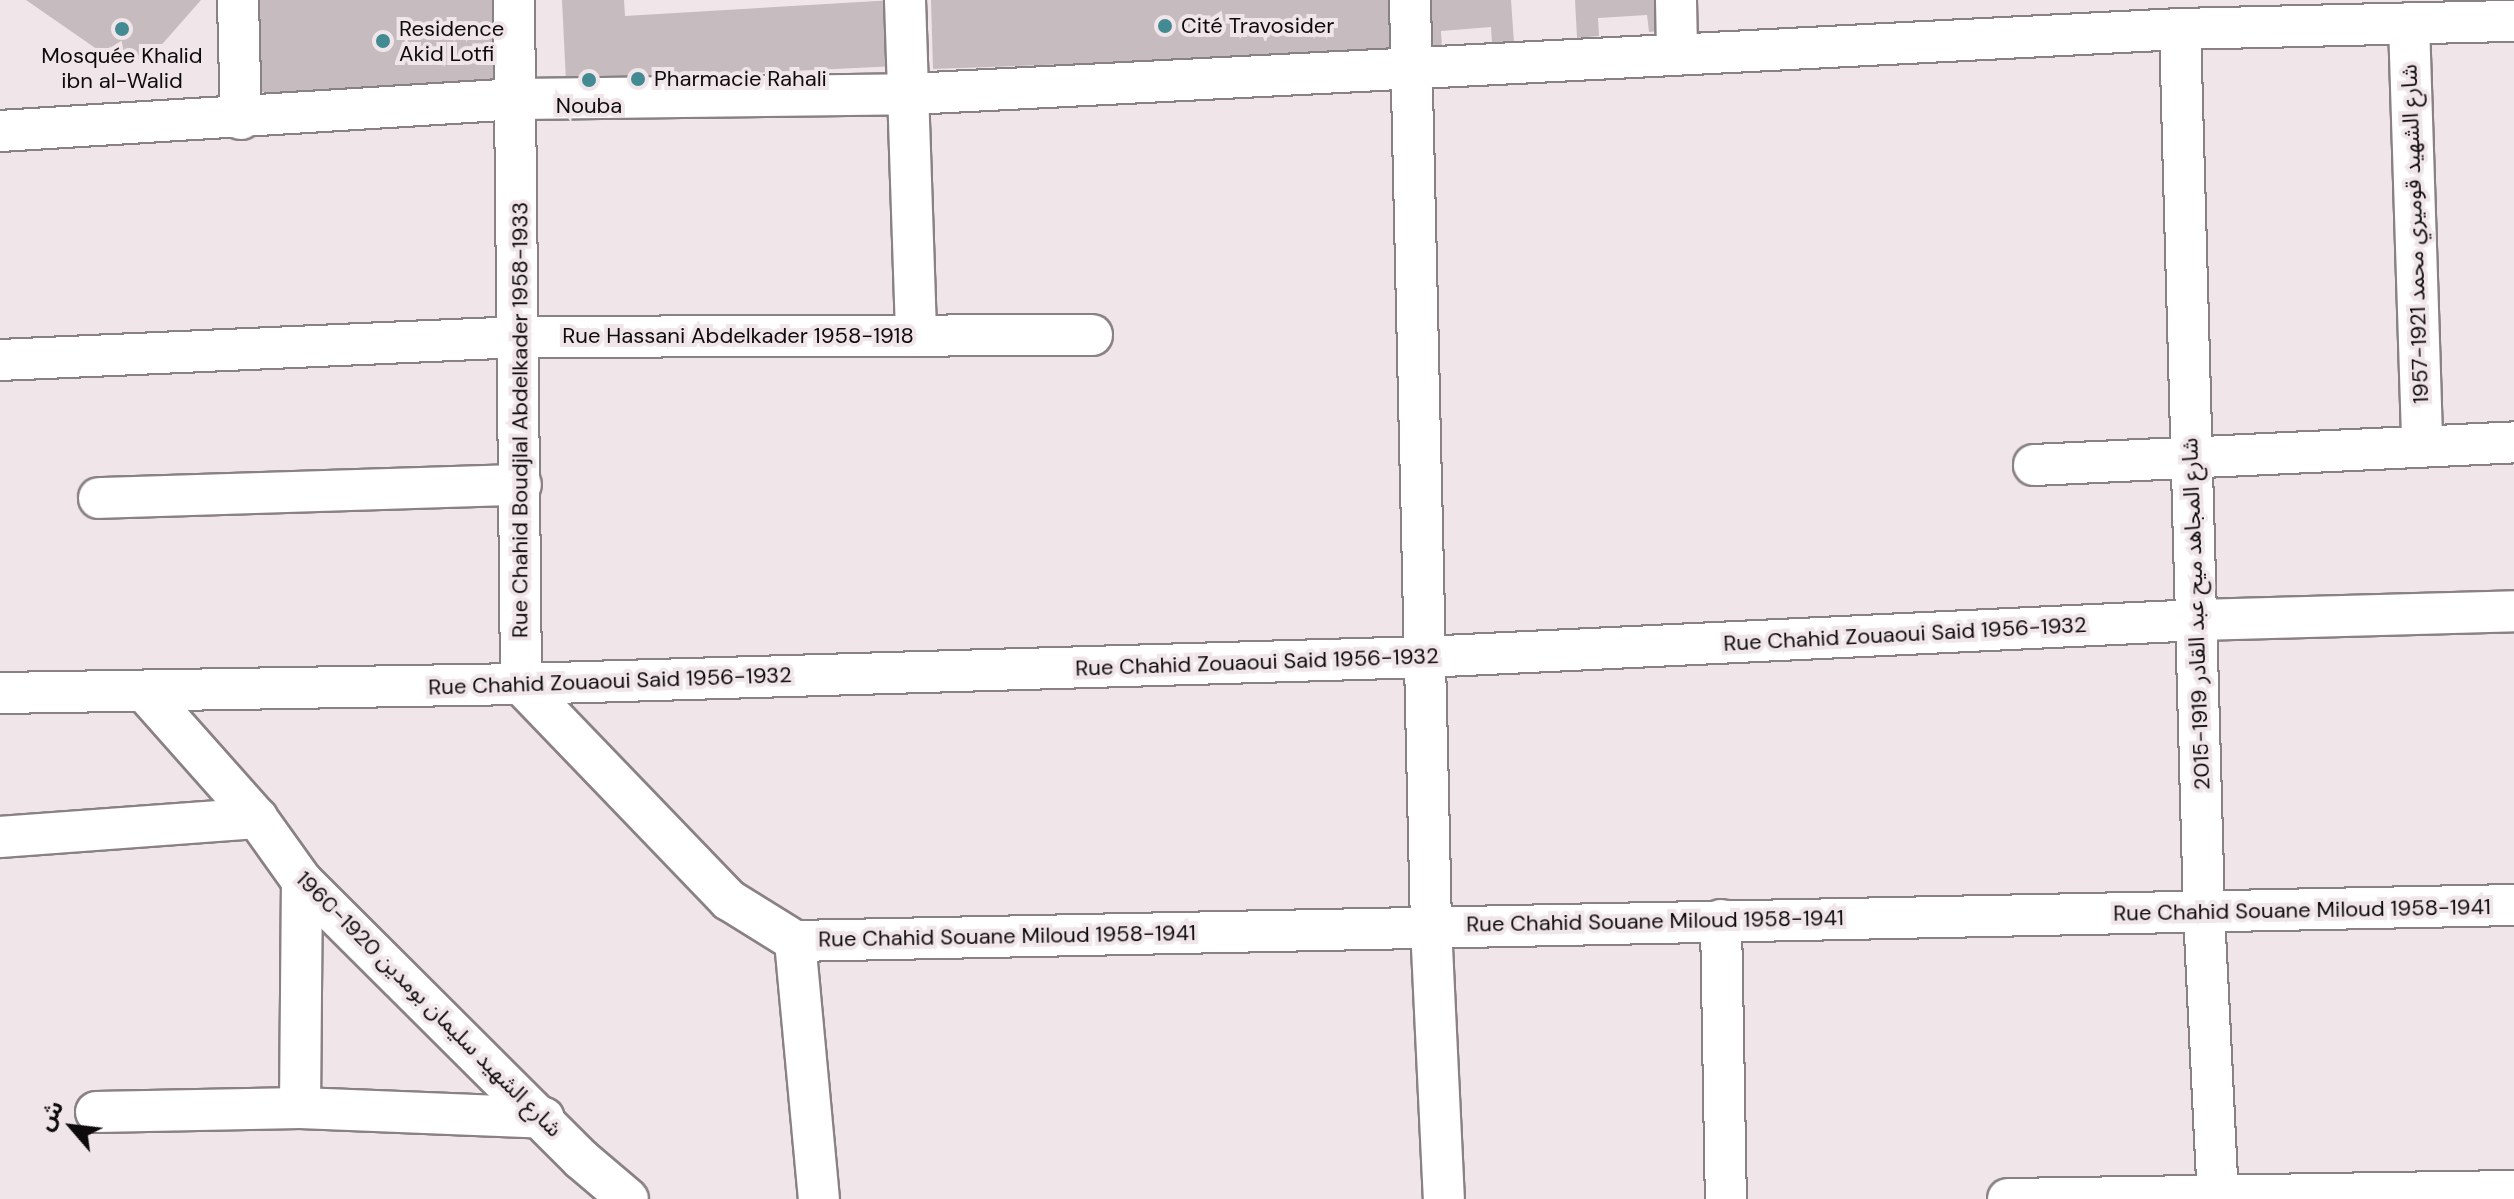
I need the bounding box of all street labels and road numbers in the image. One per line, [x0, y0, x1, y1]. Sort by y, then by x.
street label: شارع الشهيد قوميري محمد 1921-1957 [2396, 64, 2434, 404]
street label: Rue Chahid Boudjlal Abdelkader 1958-1933 [507, 202, 533, 638]
street label: Rue Hassani Abdelkader 1958-1918 [562, 323, 914, 349]
street label: شارع المجاهد ميح عبد القادر 1919-2015 [2177, 437, 2215, 791]
street label: Rue Chahid Zouaoui Said 1956-1932 [1723, 611, 2087, 657]
street label: Rue Chahid Zouaoui Said 1956-1932 [1075, 642, 1439, 682]
street label: Rue Chahid Zouaoui Said 1956-1932 [428, 661, 792, 701]
street label: شارع الشهيد سليمان بومدين 1920-1960 [291, 866, 567, 1142]
street label: Rue Chahid Souane Miloud 1958-1941 [2113, 894, 2491, 926]
street label: Rue Chahid Souane Miloud 1958-1941 [1466, 905, 1844, 937]
street label: Rue Chahid Souane Miloud 1958-1941 [818, 920, 1196, 952]

